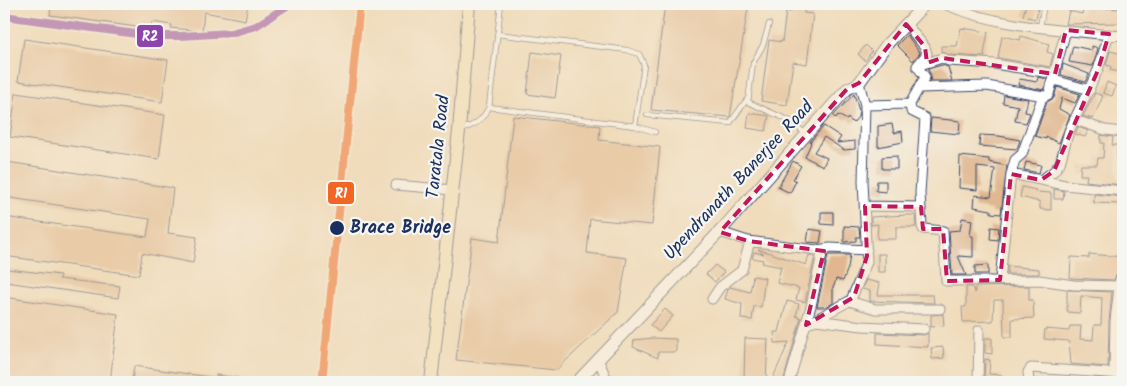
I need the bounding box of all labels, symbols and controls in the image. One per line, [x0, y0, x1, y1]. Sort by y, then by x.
line badge: R2 [136, 24, 164, 48]
text: R2 [142, 26, 158, 48]
street label: Taratala Road [419, 93, 459, 200]
street label: Upendranath Banerjee Road [657, 94, 822, 268]
line badge: R1 [327, 181, 355, 205]
text: R1 [335, 183, 348, 205]
place label: Brace Bridge [350, 214, 451, 243]
marker: Brace Bridge [328, 219, 346, 237]

